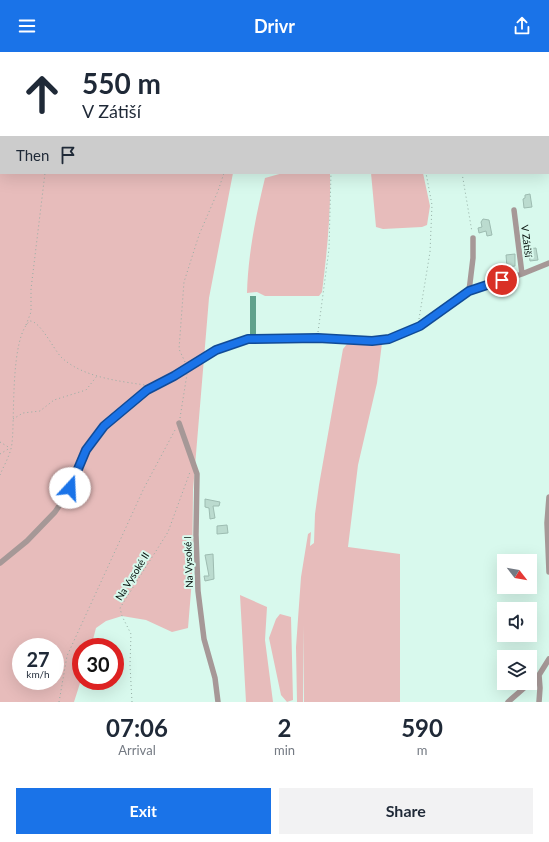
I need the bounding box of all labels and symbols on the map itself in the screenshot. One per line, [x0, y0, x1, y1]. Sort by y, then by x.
street label: V Zátiší [519, 224, 535, 259]
pin [485, 263, 519, 297]
position arrow [49, 467, 91, 509]
street label: Na Vysoké I [181, 536, 195, 588]
street label: Na Vysoké II [112, 550, 152, 602]
north arrow [497, 554, 537, 594]
speed limit sign: 30 [72, 638, 124, 690]

